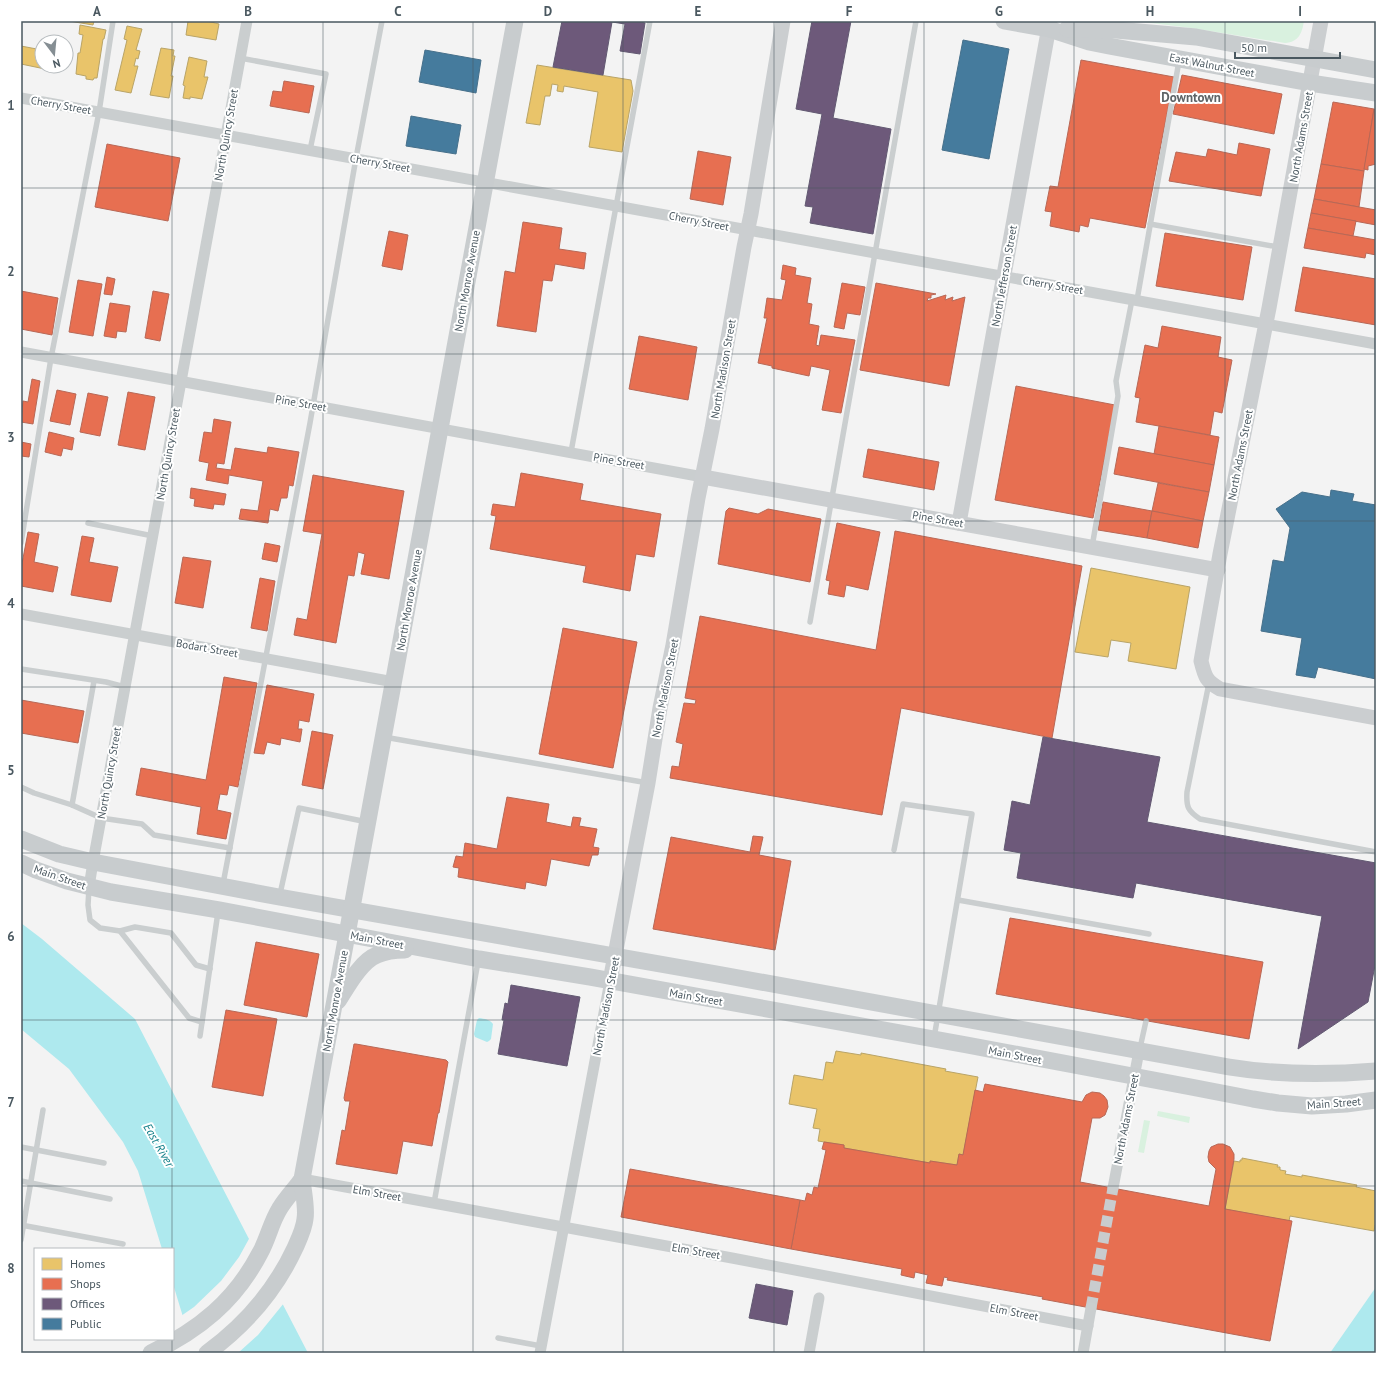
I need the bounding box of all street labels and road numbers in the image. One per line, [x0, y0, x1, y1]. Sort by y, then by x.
street label: East Walnut Street [1168, 50, 1256, 80]
street label: North Quincy Street [211, 88, 241, 182]
street label: North Adams Street [1286, 90, 1316, 184]
street label: Cherry Street [30, 93, 93, 117]
street label: Cherry Street [349, 151, 412, 175]
street label: Cherry Street [668, 208, 731, 234]
street label: North Jefferson Street [988, 224, 1020, 328]
street label: North Monroe Avenue [451, 229, 483, 333]
street label: Cherry Street [1022, 273, 1085, 297]
street label: North Madison Street [707, 318, 739, 420]
street label: Pine Street [274, 392, 328, 414]
street label: North Quincy Street [153, 407, 183, 501]
street label: North Adams Street [1224, 408, 1256, 502]
street label: Pine Street [592, 450, 646, 472]
street label: Pine Street [911, 508, 965, 530]
street label: North Monroe Avenue [393, 548, 425, 652]
street label: Bodart Street [175, 636, 239, 660]
street label: North Madison Street [649, 637, 682, 739]
street label: North Quincy Street [94, 726, 124, 820]
street label: Main Street [32, 862, 88, 893]
street label: Main Street [349, 928, 405, 952]
street label: North Monroe Avenue [319, 949, 351, 1053]
street label: North Madison Street [590, 955, 623, 1057]
street label: Main Street [668, 985, 724, 1009]
street label: Main Street [987, 1043, 1043, 1067]
street label: North Adams Street [1110, 1072, 1142, 1166]
street label: Main Street [1306, 1094, 1362, 1112]
street label: Elm Street [352, 1182, 403, 1204]
street label: Elm Street [671, 1240, 722, 1262]
street label: Elm Street [989, 1300, 1040, 1324]

